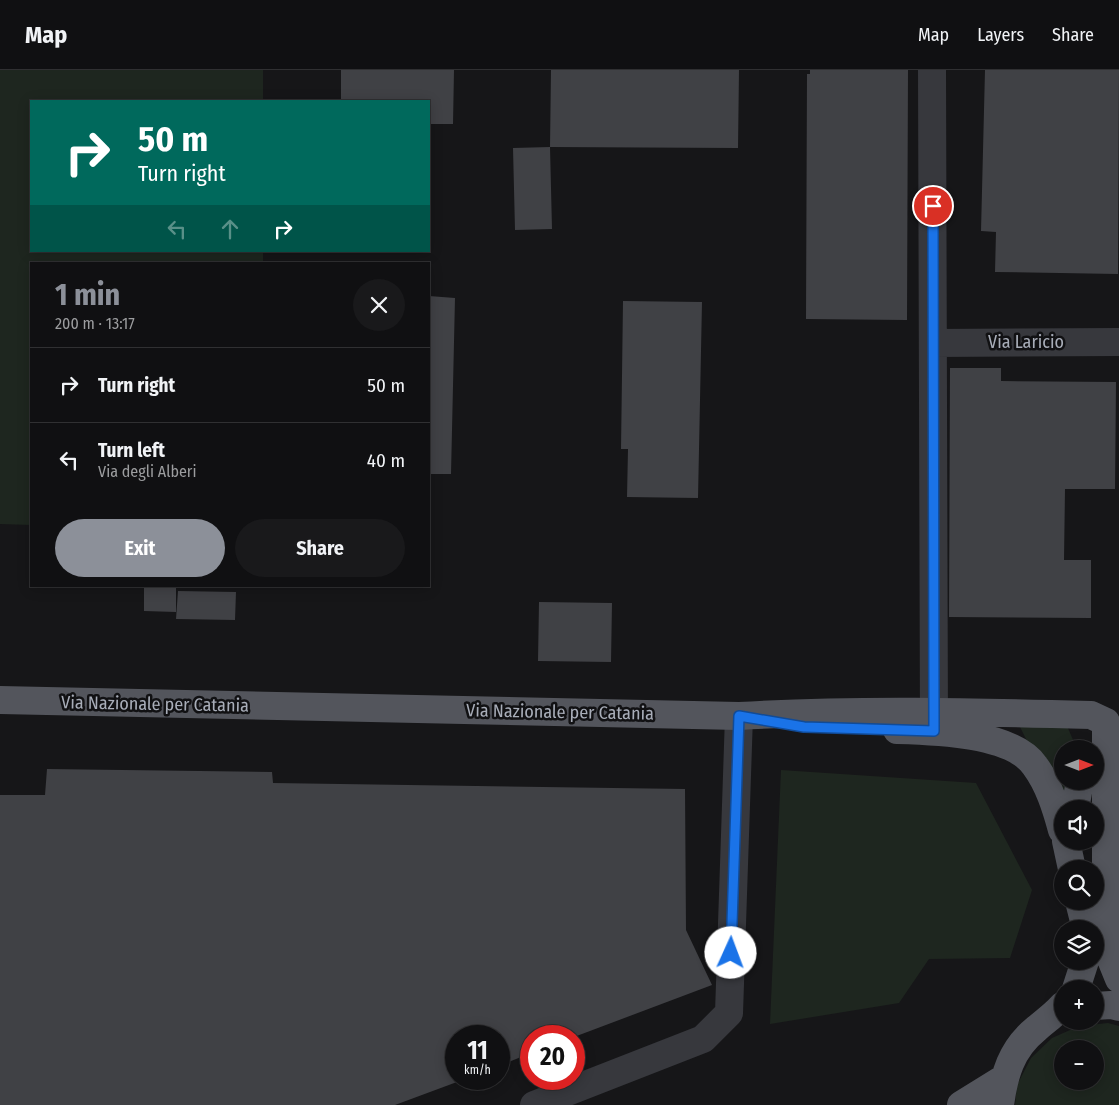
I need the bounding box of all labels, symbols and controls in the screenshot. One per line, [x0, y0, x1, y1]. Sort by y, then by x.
text: Map [25, 21, 67, 49]
text: Map [918, 24, 949, 46]
text: Layers [977, 24, 1024, 46]
text: Share [1052, 24, 1094, 46]
text: 50 m [138, 118, 208, 160]
icon: right [55, 120, 120, 185]
text: Turn right [138, 160, 226, 187]
pin [912, 185, 954, 227]
icon: arrive [919, 192, 947, 220]
icon: left [163, 215, 191, 243]
icon: ahead [216, 215, 244, 243]
icon: right [269, 215, 297, 243]
text: 1 min [55, 277, 120, 313]
button: close [353, 279, 405, 331]
text: 200 m · 13:17 [55, 314, 135, 333]
street label: Via Laricio [988, 331, 1064, 353]
icon: right [55, 371, 83, 399]
text: Turn right [98, 374, 175, 397]
text: 50 m [367, 374, 405, 397]
text: Turn left [98, 439, 165, 462]
icon: left [55, 446, 83, 474]
text: 40 m [367, 449, 405, 472]
text: Via degli Alberi [98, 462, 196, 481]
button: Exit [55, 519, 225, 577]
button: Share [235, 519, 405, 577]
street label: Via Nazionale per Catania [61, 691, 249, 717]
street label: Via Nazionale per Catania [466, 699, 654, 725]
north arrow [1054, 740, 1104, 790]
map controls [1054, 740, 1104, 1090]
button: sound [1054, 800, 1104, 850]
button: search [1054, 860, 1104, 910]
button: layers [1054, 920, 1104, 970]
position arrow [704, 926, 756, 978]
button: + [1054, 980, 1104, 1030]
speed limit sign: 20 [520, 1025, 585, 1090]
text: 11 [467, 1036, 488, 1066]
button: − [1054, 1040, 1104, 1090]
text: km/h [464, 1063, 491, 1077]

